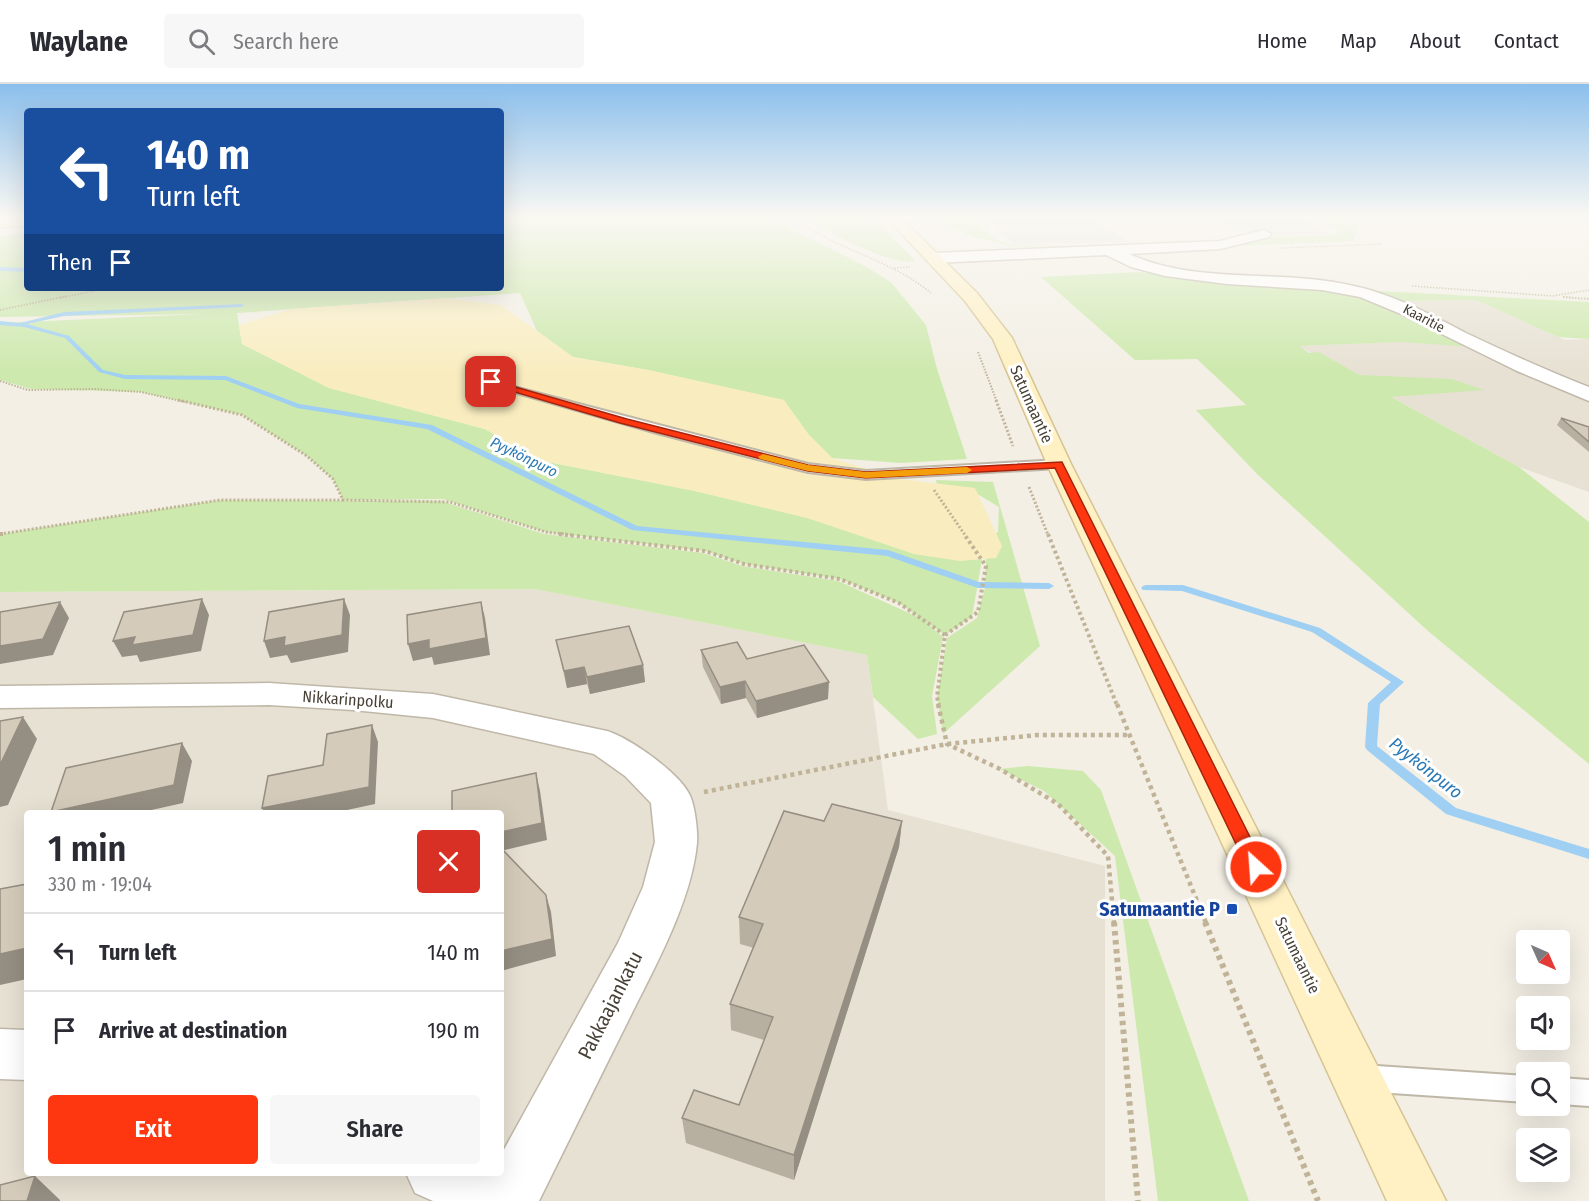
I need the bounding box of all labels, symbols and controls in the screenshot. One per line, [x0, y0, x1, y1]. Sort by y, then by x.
search box [164, 14, 584, 68]
text: Waylane [30, 25, 128, 58]
icon: search [185, 25, 218, 58]
text: Search here [233, 28, 339, 55]
text: Home [1257, 28, 1307, 54]
text: Map [1340, 28, 1377, 54]
text: About [1410, 28, 1461, 54]
text: Contact [1494, 28, 1559, 54]
text: 140 m [147, 130, 250, 180]
icon: left [48, 132, 126, 210]
text: Turn left [147, 181, 240, 213]
icon: arrive [104, 246, 137, 279]
text: Then [48, 249, 92, 276]
street label: Kaaritie [1400, 301, 1447, 336]
pin [465, 356, 516, 407]
street label: Satumaantie [1006, 362, 1057, 446]
icon: arrive [474, 365, 507, 398]
water label: Pyykönpuro [488, 433, 561, 481]
street label: Nikkarinpolku [302, 687, 394, 712]
water label: Pyykönpuro [1385, 733, 1467, 803]
text: 1 min [48, 827, 126, 871]
button: close [417, 830, 480, 893]
position arrow [1224, 835, 1288, 899]
text: 330 m · 19:04 [48, 872, 152, 896]
place label: Satumaantie P [1099, 897, 1220, 921]
marker: Satumaantie P [1225, 902, 1239, 916]
street label: Satumaantie [1271, 914, 1324, 997]
north arrow [1516, 930, 1570, 984]
map controls [1516, 930, 1570, 1182]
icon: left [48, 936, 81, 969]
text: Turn left [99, 939, 177, 966]
text: 140 m [427, 939, 480, 966]
street label: Pakkaajankatu [573, 947, 647, 1063]
button: sound [1516, 996, 1570, 1050]
icon: arrive [48, 1014, 81, 1047]
text: Arrive at destination [99, 1017, 287, 1044]
text: 190 m [427, 1017, 480, 1044]
button: search [1516, 1062, 1570, 1116]
button: Exit [48, 1095, 258, 1164]
button: Share [270, 1095, 480, 1164]
button: layers [1516, 1128, 1570, 1182]

